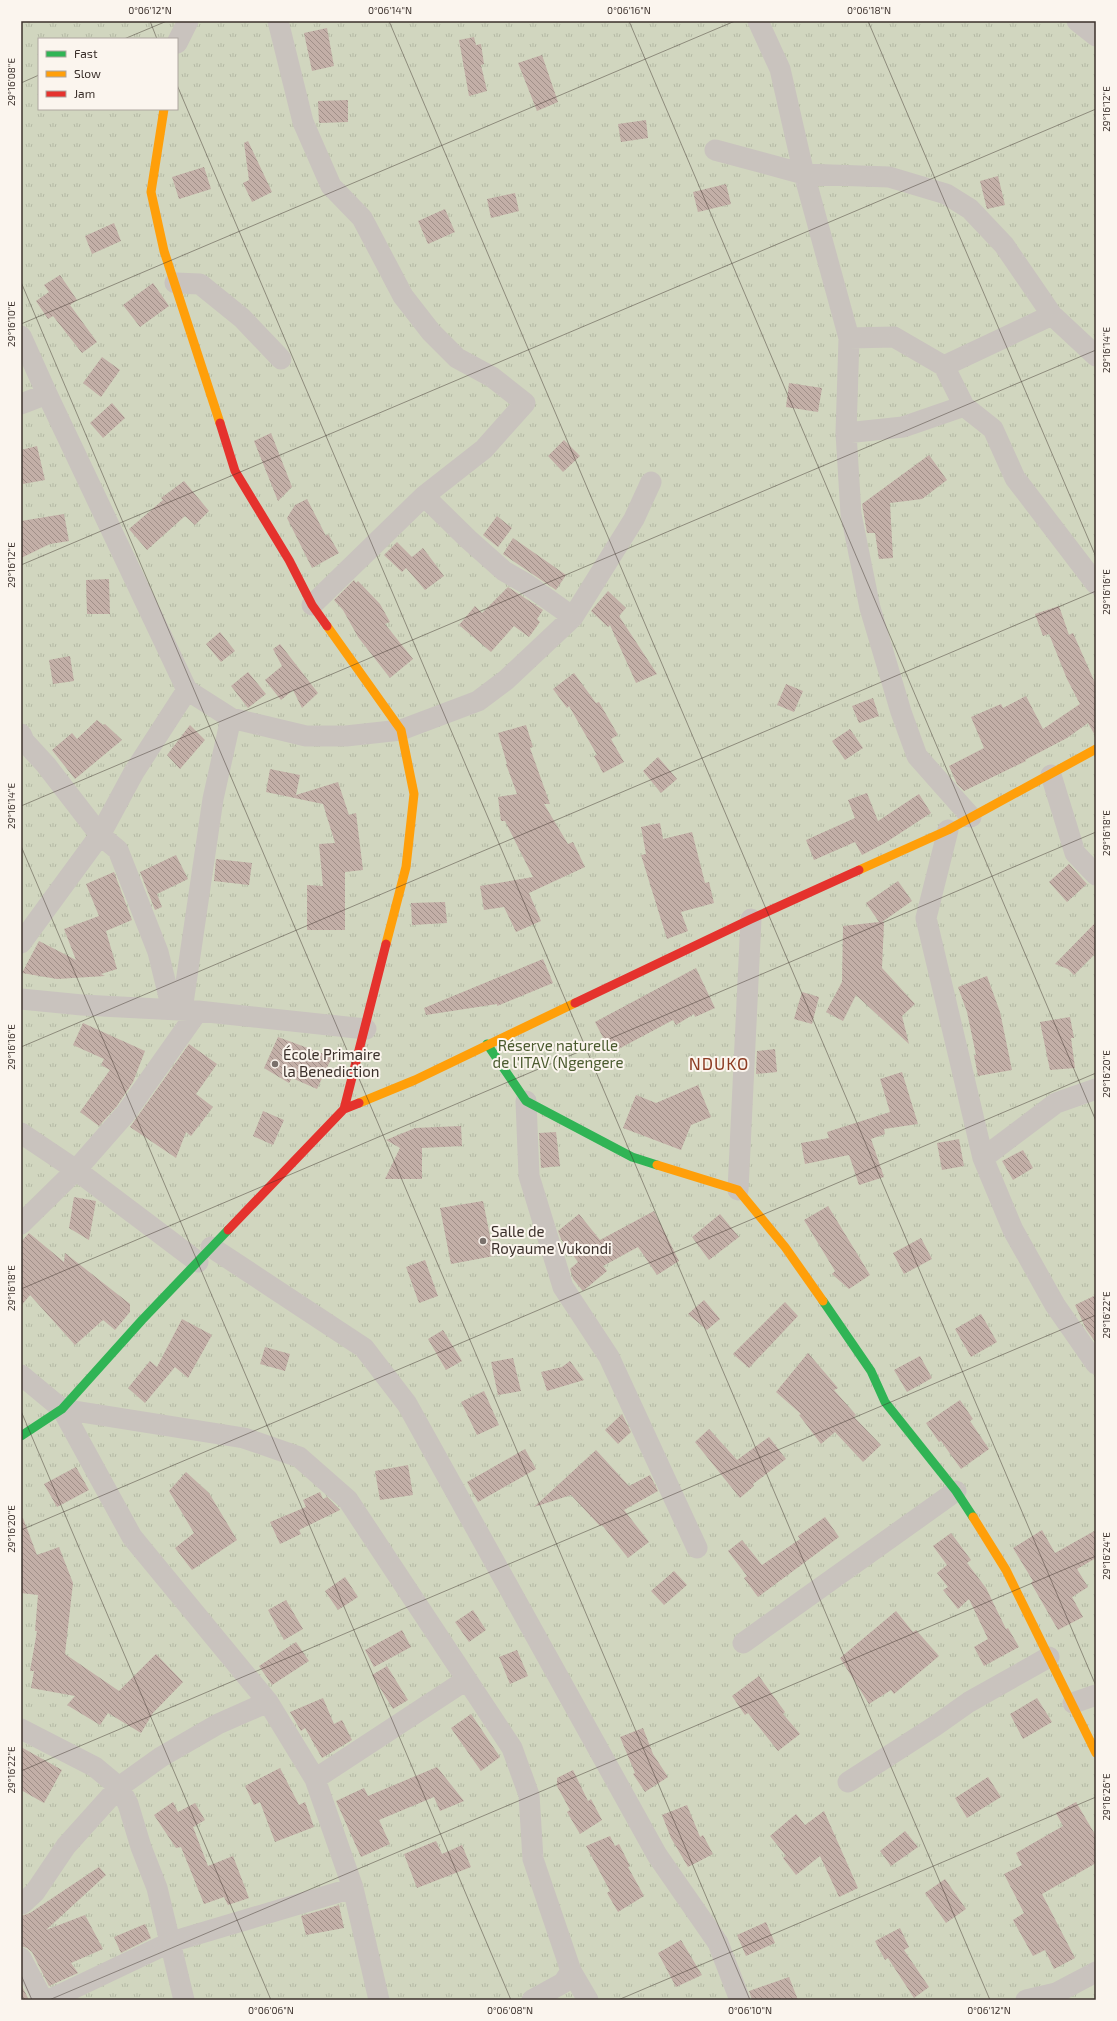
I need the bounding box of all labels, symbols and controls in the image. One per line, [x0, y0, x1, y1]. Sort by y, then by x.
text: 0°06'12"N [128, 4, 172, 16]
text: 0°06'14"N [368, 4, 412, 16]
text: 0°06'16"N [607, 4, 651, 16]
text: 0°06'18"N [847, 4, 891, 16]
legend [38, 38, 178, 110]
text: Fast [74, 46, 98, 60]
text: 29°16'08"E [5, 58, 17, 106]
text: Slow [74, 66, 101, 80]
text: Jam [74, 86, 95, 100]
text: 29°16'12"E [1100, 86, 1112, 132]
text: 29°16'10"E [5, 301, 17, 347]
text: 29°16'14"E [1100, 327, 1112, 373]
text: 29°16'12"E [5, 542, 17, 588]
text: 29°16'16"E [1100, 569, 1112, 615]
text: 29°16'14"E [5, 783, 17, 829]
text: 29°16'18"E [1100, 810, 1112, 856]
text: 29°16'16"E [5, 1024, 17, 1070]
park label: Réserve naturelle de l'ITAV (Ngengere [493, 1036, 623, 1071]
place label: École Primaire la Benediction [283, 1045, 381, 1080]
text: 29°16'20"E [1100, 1050, 1112, 1098]
district label: NDUKO [689, 1053, 749, 1073]
marker: École Primaire la Benediction [270, 1059, 280, 1069]
place label: Salle de Royaume Vukondi [491, 1222, 612, 1257]
marker: Salle de Royaume Vukondi [478, 1236, 488, 1246]
text: 29°16'18"E [5, 1265, 17, 1311]
text: 29°16'22"E [1100, 1291, 1112, 1339]
text: 29°16'20"E [5, 1505, 17, 1553]
text: 29°16'24"E [1100, 1532, 1112, 1580]
text: 29°16'22"E [5, 1746, 17, 1794]
text: 29°16'26"E [1100, 1773, 1112, 1821]
text: 0°06'06"N [248, 2004, 294, 2016]
text: 0°06'08"N [487, 2004, 533, 2016]
text: 0°06'10"N [728, 2004, 772, 2016]
text: 0°06'12"N [967, 2004, 1011, 2016]

